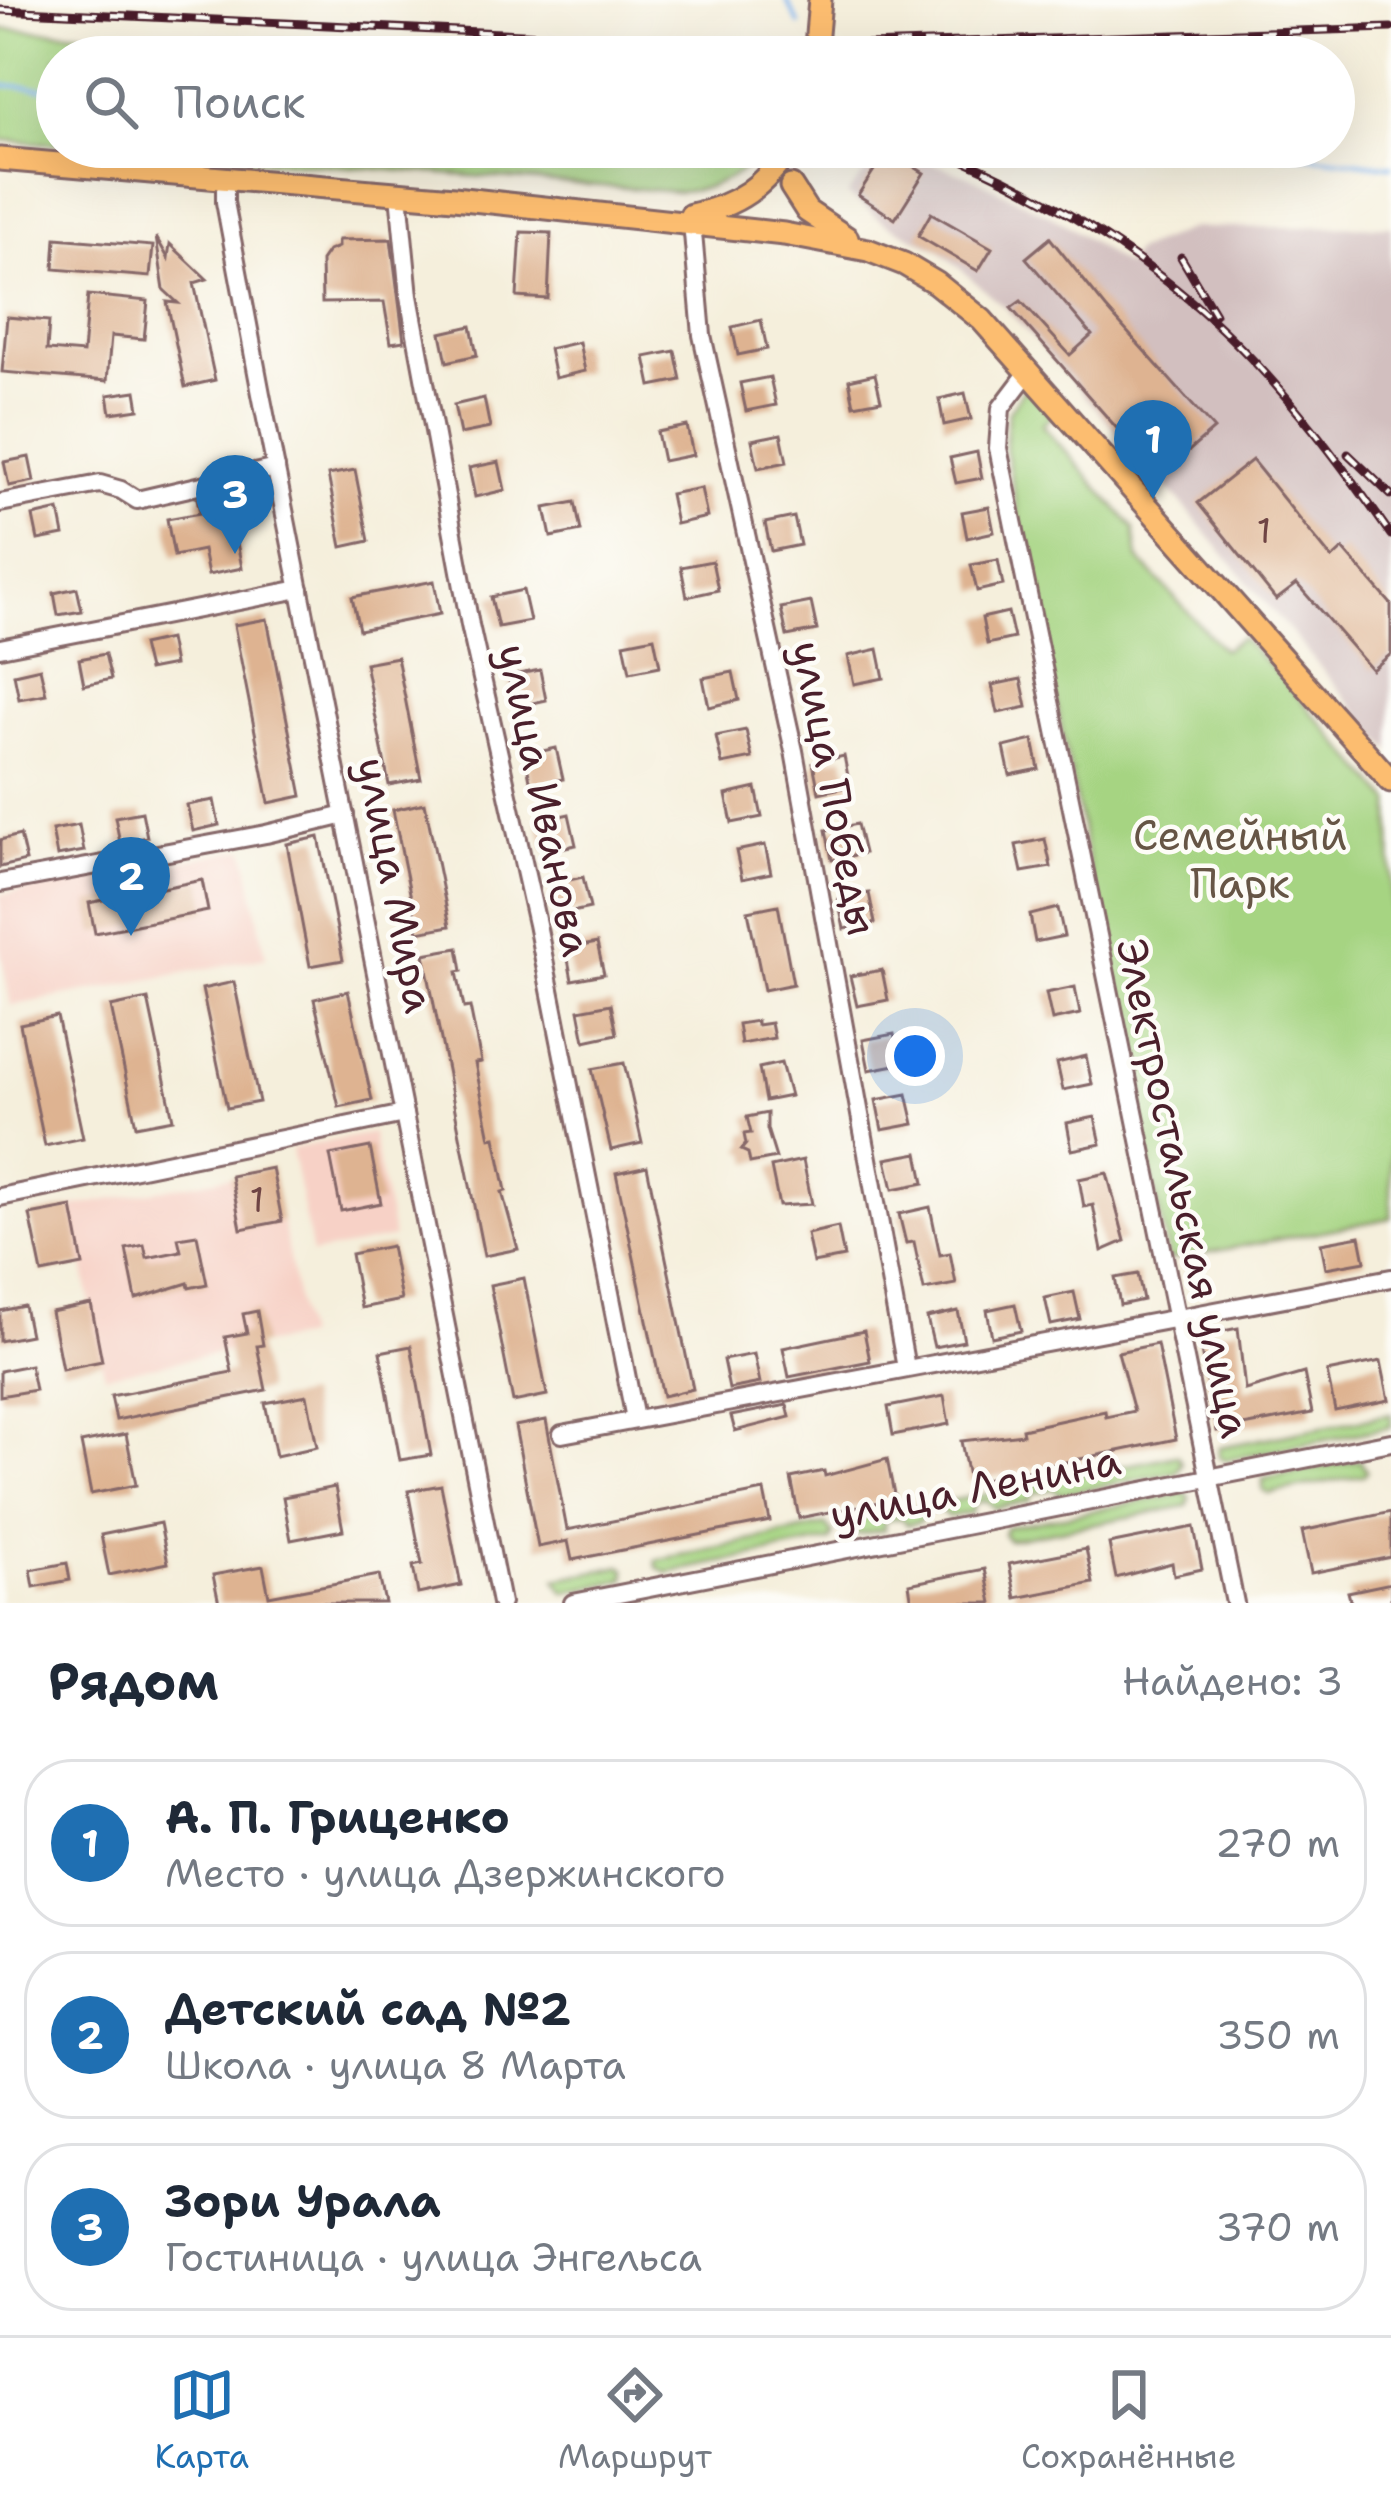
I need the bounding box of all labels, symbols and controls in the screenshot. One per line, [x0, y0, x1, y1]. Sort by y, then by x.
search box [36, 36, 1355, 168]
icon: search [78, 69, 144, 135]
text: Поиск [174, 72, 305, 132]
pin: 1 [1114, 400, 1192, 499]
pin: 3 [196, 455, 274, 554]
house number: 1 [1256, 506, 1272, 555]
street label: улица Победы [779, 636, 891, 940]
street label: улица Иванова [485, 639, 605, 961]
street label: улица Мира [344, 753, 448, 1017]
park label: Семейный Парк [1133, 807, 1347, 911]
pin: 2 [92, 837, 170, 936]
street label: Электростальская улица [1104, 933, 1264, 1443]
your location [885, 1026, 945, 1086]
house number: 1 [249, 1175, 265, 1224]
street label: улица Ленина [825, 1431, 1125, 1543]
text: Рядом [48, 1647, 219, 1715]
text: Найдено: 3 [1122, 1655, 1343, 1707]
text: А. П. Гриценко [165, 1787, 510, 1847]
text: 1 [81, 1817, 99, 1869]
text: 270 m [1215, 1817, 1340, 1869]
text: Место · улица Дзержинского [165, 1847, 726, 1899]
text: Детский сад №2 [165, 1979, 571, 2039]
text: 2 [76, 2009, 104, 2061]
text: 350 m [1216, 2009, 1340, 2061]
text: Школа · улица 8 Марта [165, 2039, 626, 2091]
text: Зори Урала [165, 2171, 441, 2231]
text: 3 [76, 2201, 104, 2253]
text: 370 m [1215, 2201, 1340, 2253]
text: Гостиница · улица Энгельса [165, 2231, 702, 2283]
tab: Карта [155, 2362, 249, 2479]
tab: Маршрут [558, 2362, 712, 2479]
tab: Сохранённые [1021, 2362, 1236, 2479]

